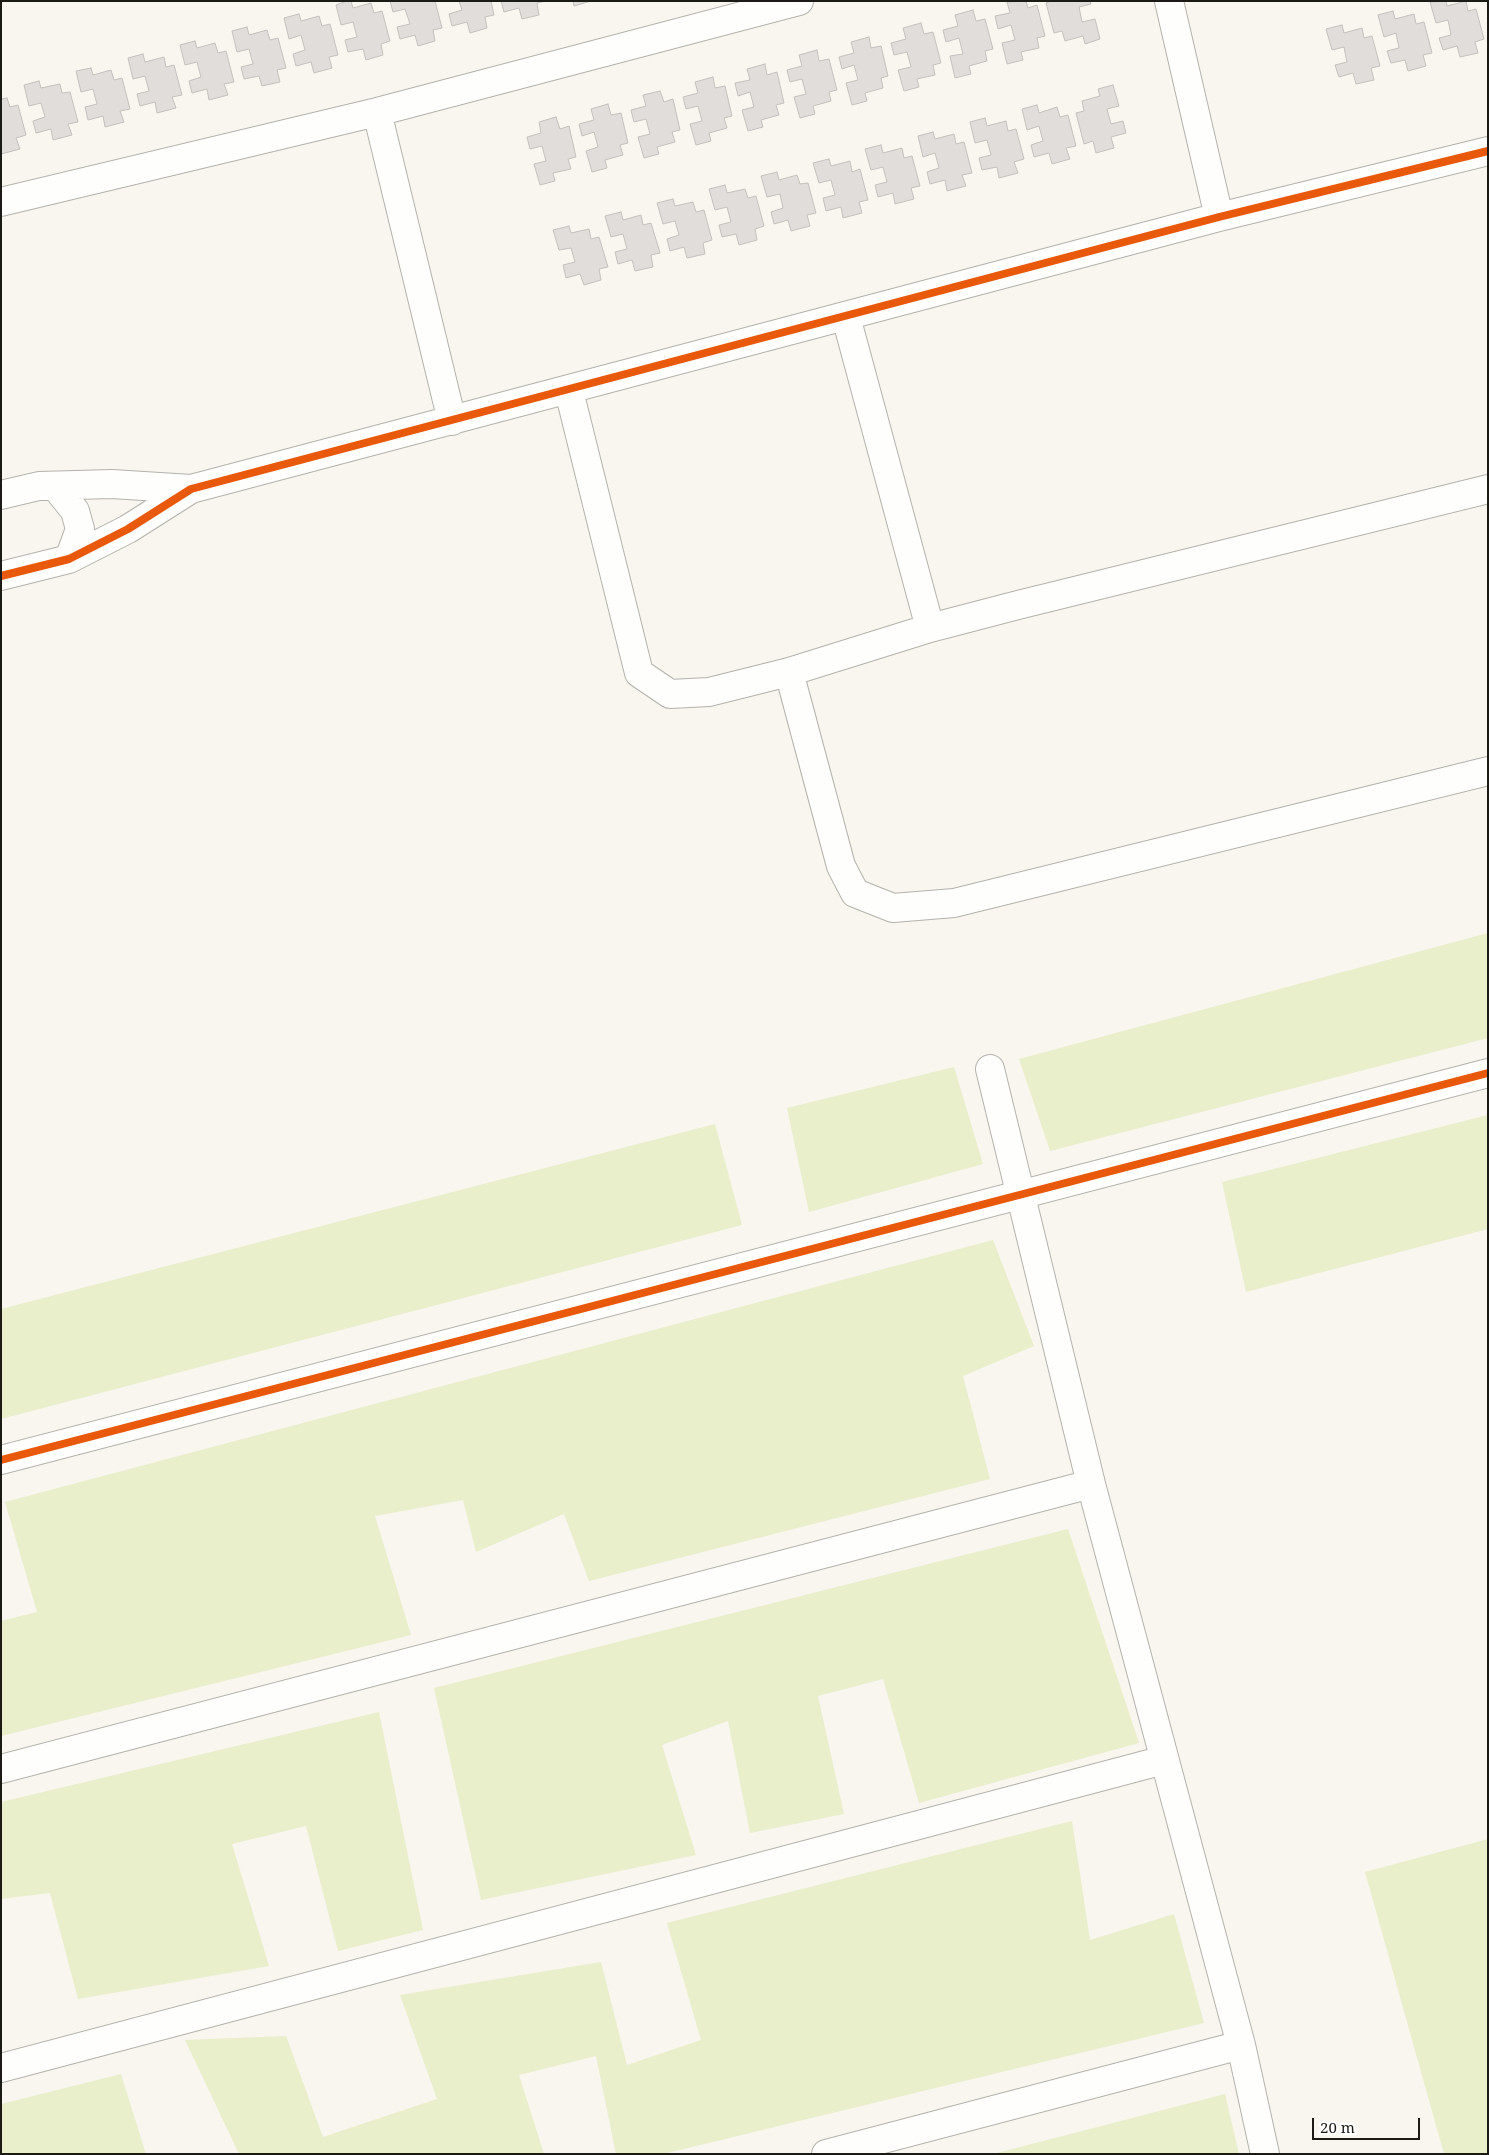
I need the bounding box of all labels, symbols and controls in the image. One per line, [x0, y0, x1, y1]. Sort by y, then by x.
scale bar [1314, 2108, 1422, 2140]
text: 20 m [1320, 2117, 1355, 2137]

